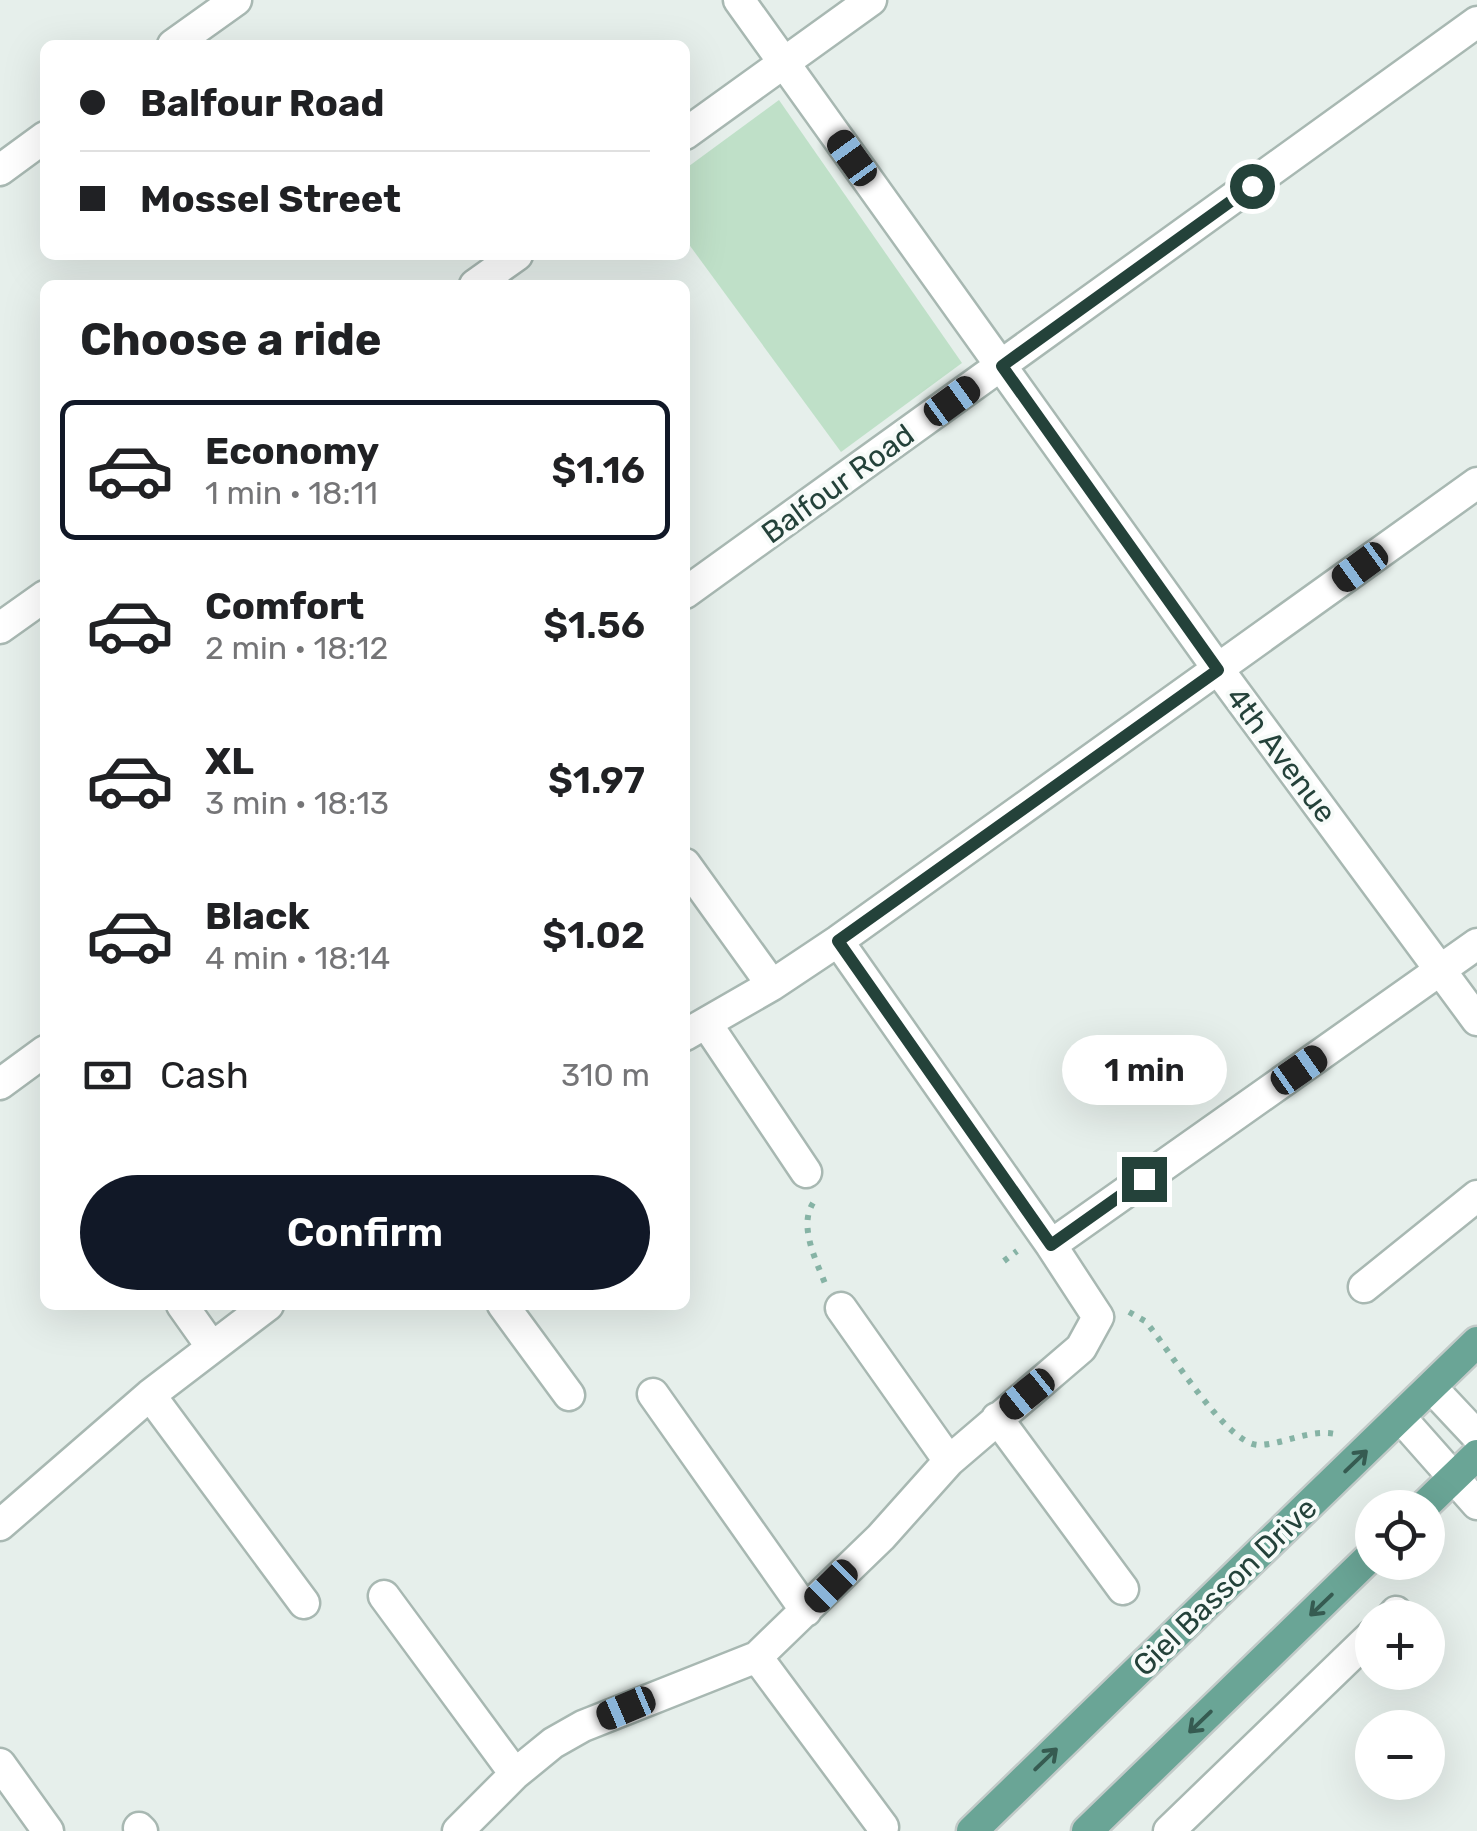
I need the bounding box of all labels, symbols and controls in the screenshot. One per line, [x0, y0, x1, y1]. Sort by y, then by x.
text: Balfour Road [140, 80, 384, 126]
car [822, 125, 882, 191]
route start [1230, 164, 1275, 209]
text: Mossel Street [140, 176, 401, 222]
text: Choose a ride [80, 313, 382, 366]
car [919, 371, 985, 431]
street label: Balfour Road [755, 417, 921, 551]
icon: car [85, 425, 175, 515]
text: Economy [205, 428, 379, 474]
text: $1.16 [551, 447, 645, 493]
text: 1 min · 18:11 [205, 474, 378, 512]
car [1327, 537, 1393, 597]
icon: car [85, 580, 175, 670]
text: Comfort [205, 583, 364, 629]
text: $1.56 [543, 602, 645, 648]
text: 2 min · 18:12 [205, 629, 388, 667]
street label: 4th Avenue [1218, 680, 1344, 830]
icon: car [85, 735, 175, 825]
text: XL [205, 738, 254, 784]
text: $1.97 [548, 757, 645, 803]
text: 3 min · 18:13 [205, 784, 389, 822]
icon: car [85, 890, 175, 980]
text: Black [205, 893, 310, 939]
text: $1.02 [542, 912, 645, 958]
text: 4 min · 18:14 [205, 939, 390, 977]
callout: 1 min [1062, 1034, 1226, 1104]
car [1266, 1041, 1332, 1099]
icon: cash [80, 1048, 135, 1103]
text: 1 min [1104, 1051, 1185, 1089]
text: Cash [160, 1052, 249, 1098]
text: 310 m [561, 1056, 650, 1094]
route end [1122, 1157, 1167, 1202]
button: Confirm [80, 1175, 650, 1290]
car [994, 1363, 1060, 1425]
one-way arrow [1343, 1449, 1367, 1473]
street label: Giel Basson Drive [1126, 1490, 1324, 1684]
map controls [1355, 1490, 1445, 1800]
button: locate [1355, 1490, 1445, 1580]
car [799, 1554, 863, 1618]
one-way arrow [1310, 1592, 1334, 1616]
button: + [1355, 1600, 1445, 1690]
car [593, 1682, 659, 1734]
one-way arrow [1189, 1709, 1213, 1733]
button: − [1355, 1710, 1445, 1800]
one-way arrow [1034, 1747, 1058, 1771]

